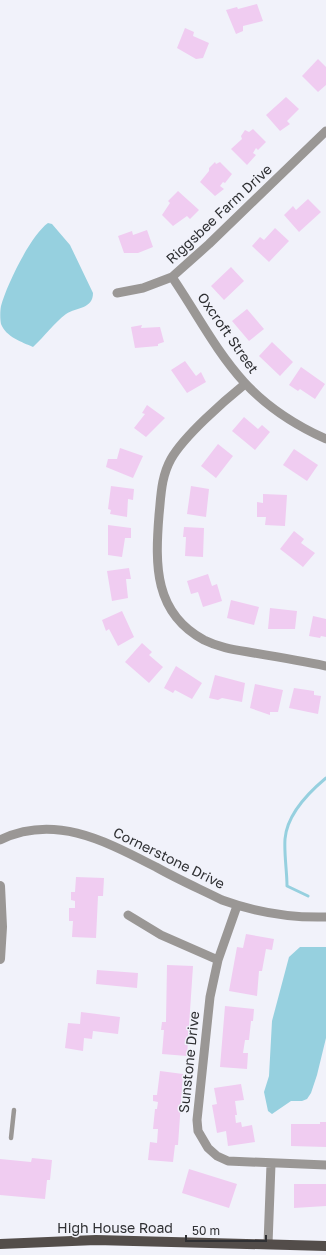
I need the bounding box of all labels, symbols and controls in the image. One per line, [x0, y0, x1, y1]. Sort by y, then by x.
street label: Riggsbee Farm Drive [162, 160, 275, 267]
street label: Oxcroft Street [194, 289, 263, 376]
street label: Cornerstone Drive [111, 823, 228, 892]
street label: Sunstone Drive [175, 1010, 202, 1114]
scale bar [186, 1217, 266, 1243]
street label: High House Road [57, 1219, 173, 1236]
text: 50 m [192, 1223, 220, 1238]

